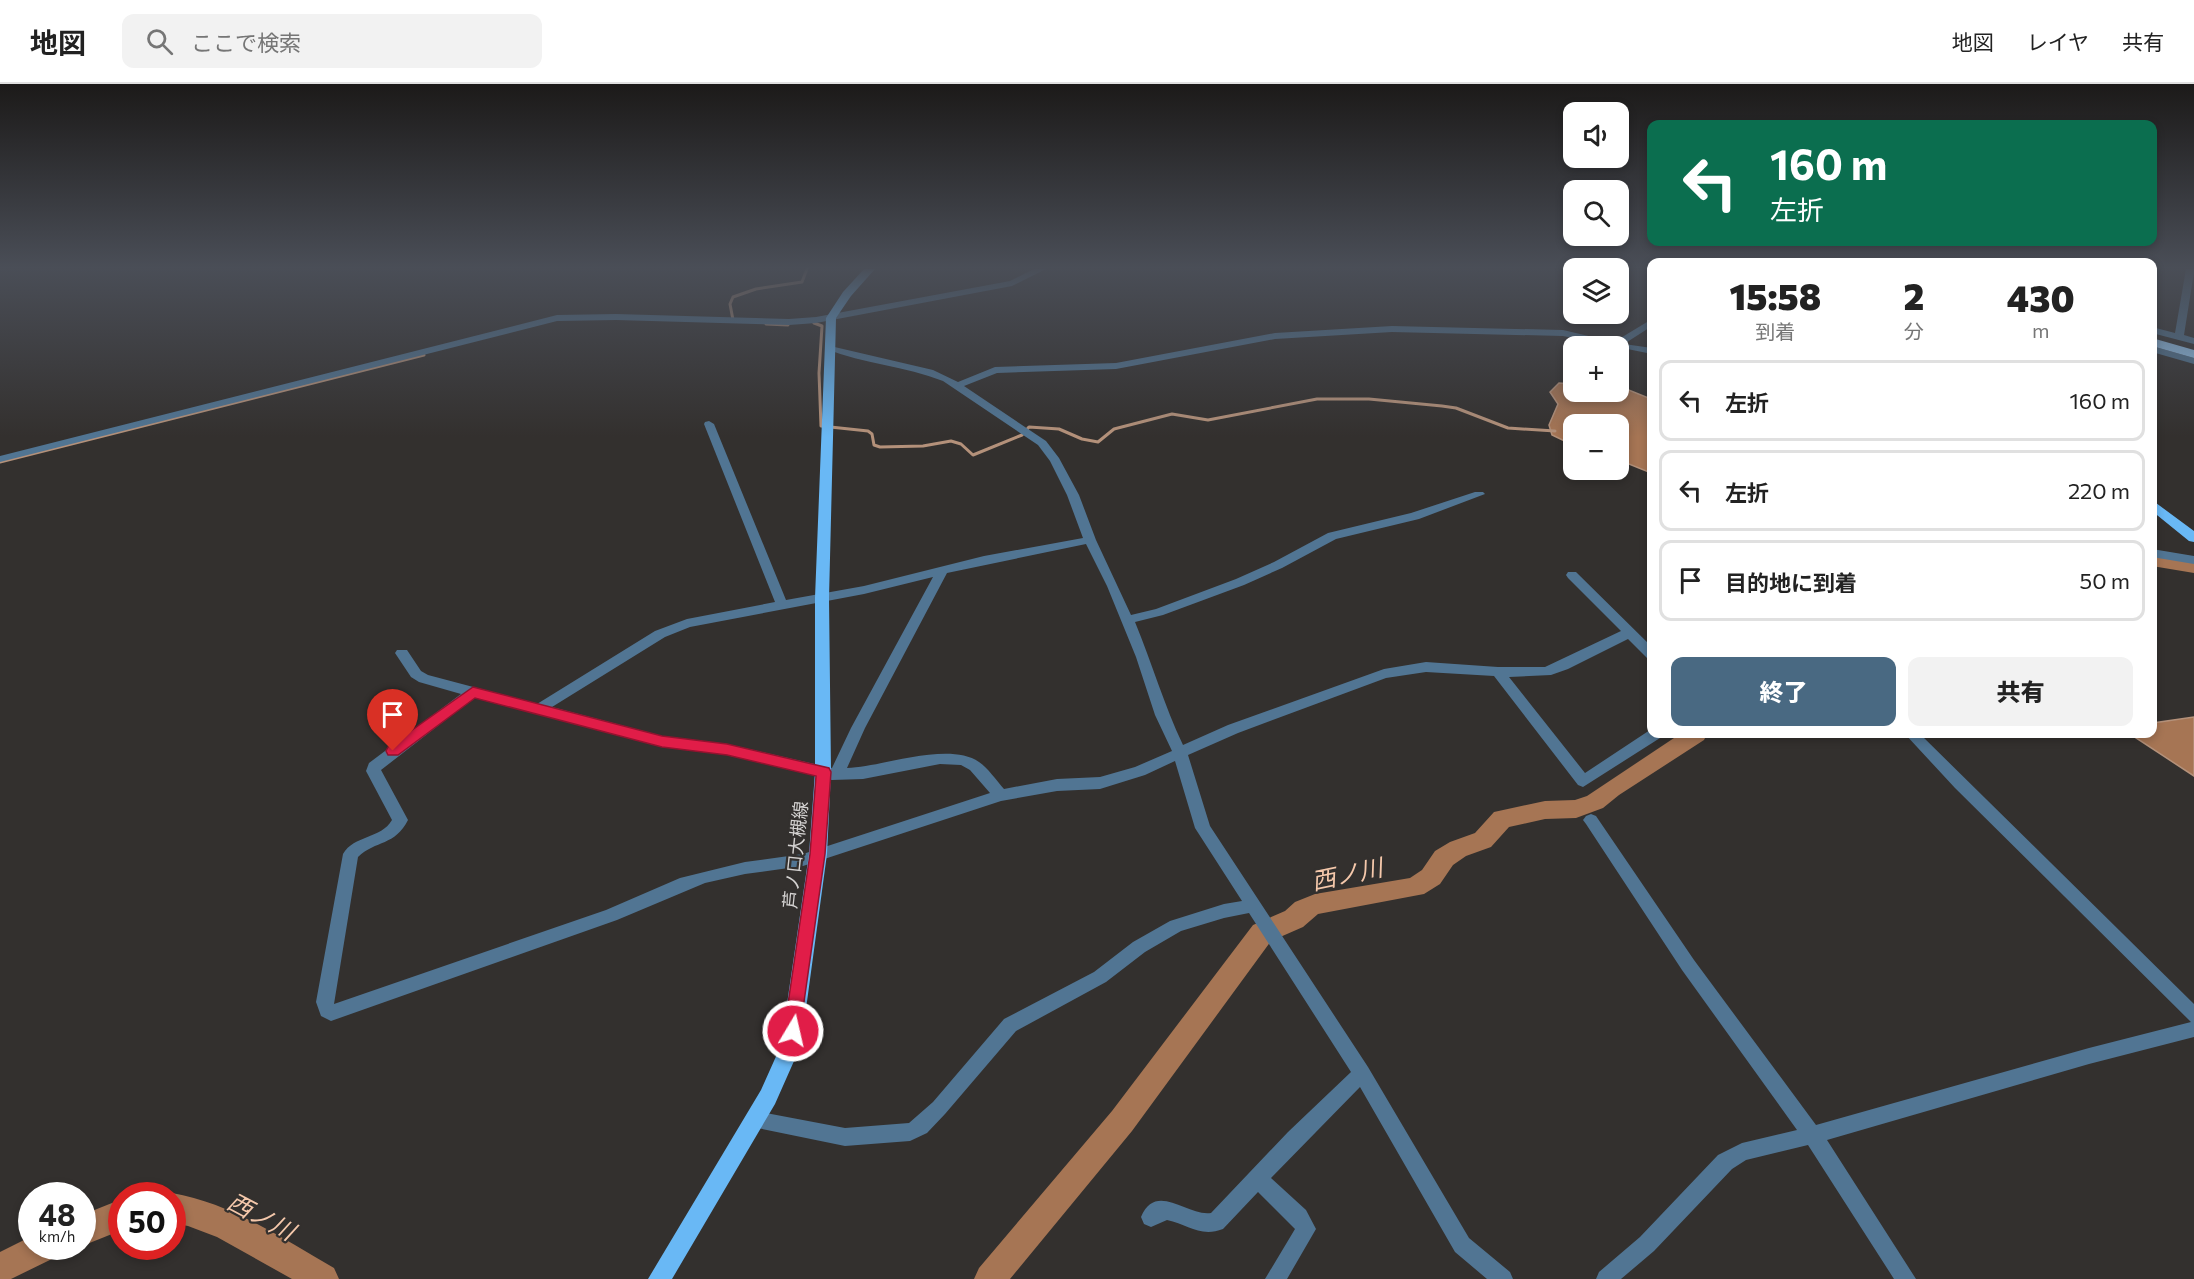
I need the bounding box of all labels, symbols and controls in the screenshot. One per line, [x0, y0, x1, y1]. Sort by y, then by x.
search box [122, 14, 542, 68]
text: 地図 [30, 25, 86, 59]
icon: search [143, 25, 176, 58]
text: ここで検索 [191, 29, 301, 56]
text: 地図 [1952, 29, 1994, 54]
text: レイヤ [2027, 29, 2089, 54]
text: 共有 [2122, 29, 2164, 54]
map controls [1563, 102, 1629, 480]
button: sound [1563, 102, 1629, 168]
text: 160 m [1770, 137, 1888, 189]
icon: left [1671, 144, 1749, 222]
button: search [1563, 180, 1629, 246]
text: 左折 [1770, 193, 1824, 226]
button: layers [1563, 258, 1629, 324]
text: 15:58 [1729, 273, 1821, 317]
text: 2 [1904, 273, 1924, 317]
text: 430 [2007, 275, 2075, 319]
text: m [2032, 318, 2049, 342]
text: 到着 [1755, 319, 1795, 343]
text: 分 [1904, 319, 1924, 343]
button: + [1563, 336, 1629, 402]
icon: left [1674, 384, 1707, 417]
text: 160 m [2069, 387, 2130, 414]
text: 左折 [1725, 389, 1769, 416]
button: − [1563, 414, 1629, 480]
icon: left [1674, 474, 1707, 507]
text: 220 m [2068, 477, 2130, 504]
text: 左折 [1725, 479, 1769, 506]
icon: arrive [1674, 564, 1707, 597]
text: 50 m [2080, 567, 2130, 594]
text: 目的地に到着 [1725, 569, 1857, 596]
button: 終了 [1671, 657, 1896, 726]
button: 共有 [1908, 657, 2133, 726]
pin [367, 689, 418, 751]
icon: arrive [376, 698, 409, 731]
street label: 芦ノ口大槻線 [778, 800, 812, 910]
water label: 西ノ川 [1308, 851, 1388, 895]
position arrow [761, 999, 825, 1063]
speed limit sign: 50 [108, 1182, 186, 1260]
water label: 西ノ川 [223, 1186, 303, 1247]
text: 48 [39, 1195, 75, 1232]
text: km/h [39, 1227, 75, 1245]

